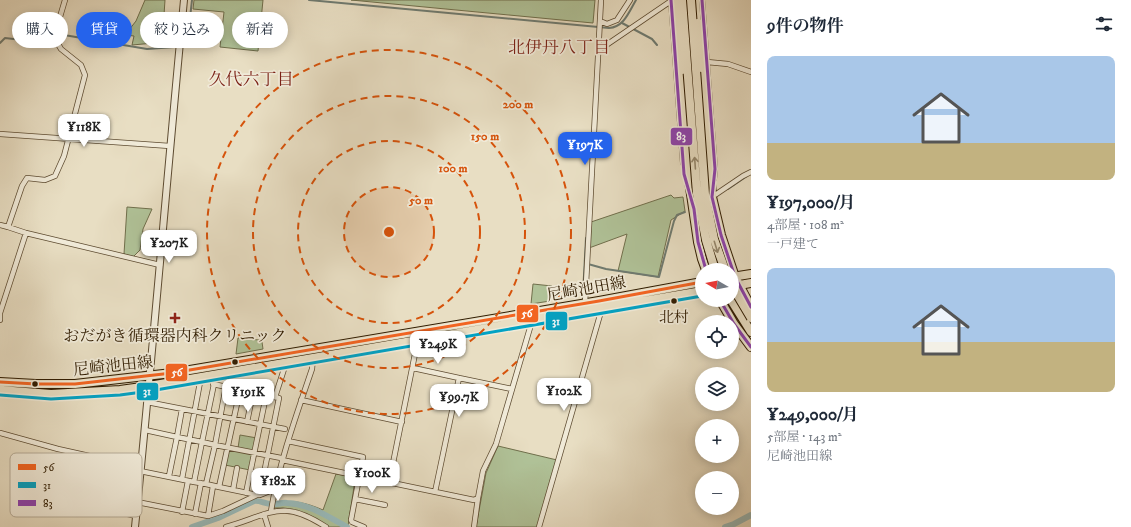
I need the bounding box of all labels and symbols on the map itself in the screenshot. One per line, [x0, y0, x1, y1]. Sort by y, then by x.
district label: 北伊丹八丁目 [508, 37, 610, 59]
district label: 久代六丁目 [209, 69, 294, 91]
text: 200 m [503, 97, 533, 112]
pin: ¥118K [56, 114, 112, 148]
line badge: 83 [670, 127, 693, 146]
text: 150 m [471, 129, 499, 144]
text: 83 [676, 130, 686, 144]
pin: ¥197K [557, 132, 613, 166]
one-way arrow [691, 157, 698, 170]
text: 100 m [439, 161, 467, 176]
text: 50 m [408, 193, 433, 208]
centre of rings [382, 225, 396, 239]
pin: ¥207K [141, 230, 197, 264]
one-way arrow [713, 241, 720, 254]
north arrow [695, 263, 739, 307]
street label: 尼崎池田線 [545, 272, 627, 306]
marker: 北村 [669, 296, 679, 306]
line badge: 56 [516, 304, 539, 323]
text: 56 [520, 307, 534, 321]
place label: 北村 [659, 308, 689, 327]
line badge: 31 [545, 311, 568, 331]
marker: おだがき循環器内科クリニック [169, 312, 181, 324]
text: 31 [552, 315, 560, 329]
place label: おだがき循環器内科クリニック [63, 326, 287, 346]
pin: ¥249K [410, 331, 466, 365]
street label: 尼崎池田線 [72, 352, 154, 380]
unlabelled marker [230, 357, 240, 367]
line badge: 56 [165, 363, 188, 382]
text: 56 [170, 366, 184, 380]
pin: ¥102K [536, 378, 592, 412]
unlabelled marker [30, 379, 40, 389]
pin: ¥191K [220, 379, 276, 413]
line badge: 31 [136, 382, 159, 401]
pin: ¥99.7K [426, 384, 492, 418]
text: 31 [143, 385, 151, 399]
legend [10, 453, 142, 517]
pin: ¥100K [344, 460, 400, 494]
text: 56 [43, 461, 55, 475]
pin: ¥182K [250, 468, 306, 502]
text: 31 [43, 479, 51, 493]
text: 83 [43, 497, 53, 511]

